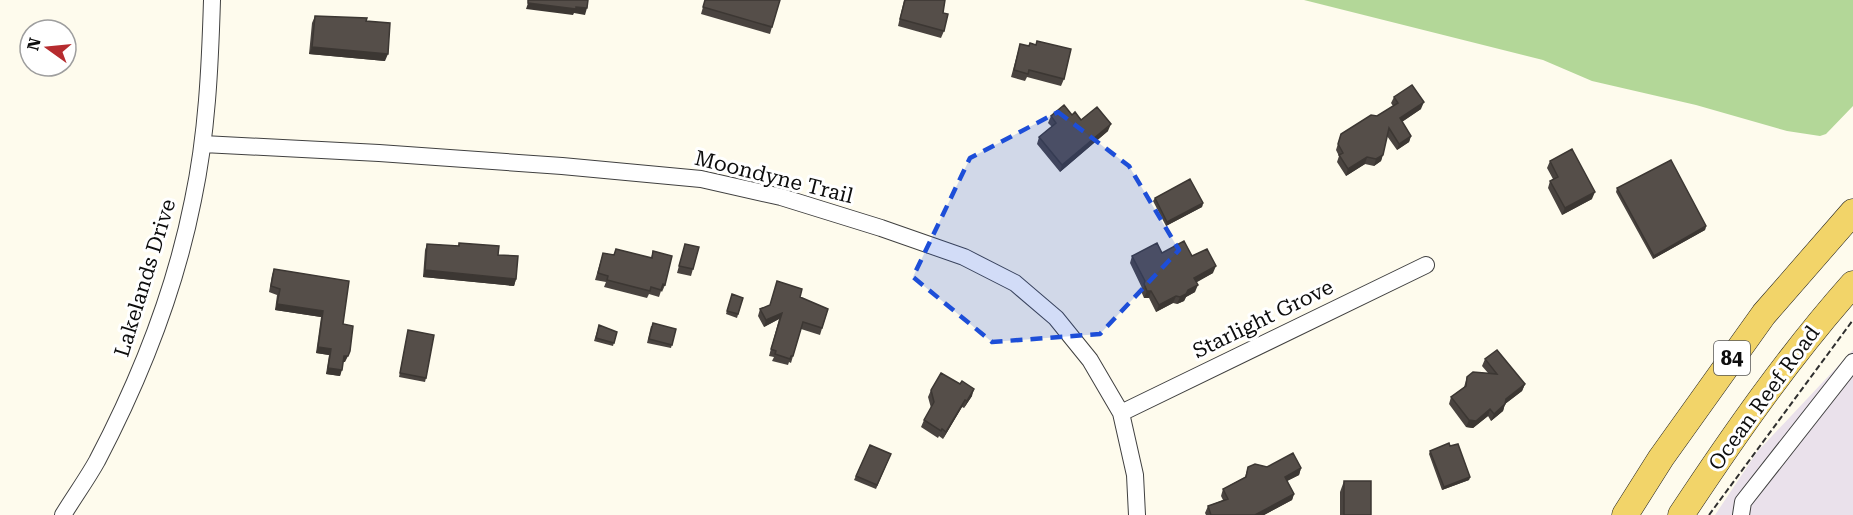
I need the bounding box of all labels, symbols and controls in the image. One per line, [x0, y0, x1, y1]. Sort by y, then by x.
north arrow [18, 18, 78, 78]
text: N [23, 36, 45, 53]
street label: Moondyne Trail [692, 146, 856, 208]
street label: Lakelands Drive [110, 196, 180, 360]
street label: Starlight Grove [1189, 275, 1337, 363]
street label: Ocean Reef Road [1704, 321, 1825, 475]
road number: 84 [1714, 341, 1750, 375]

